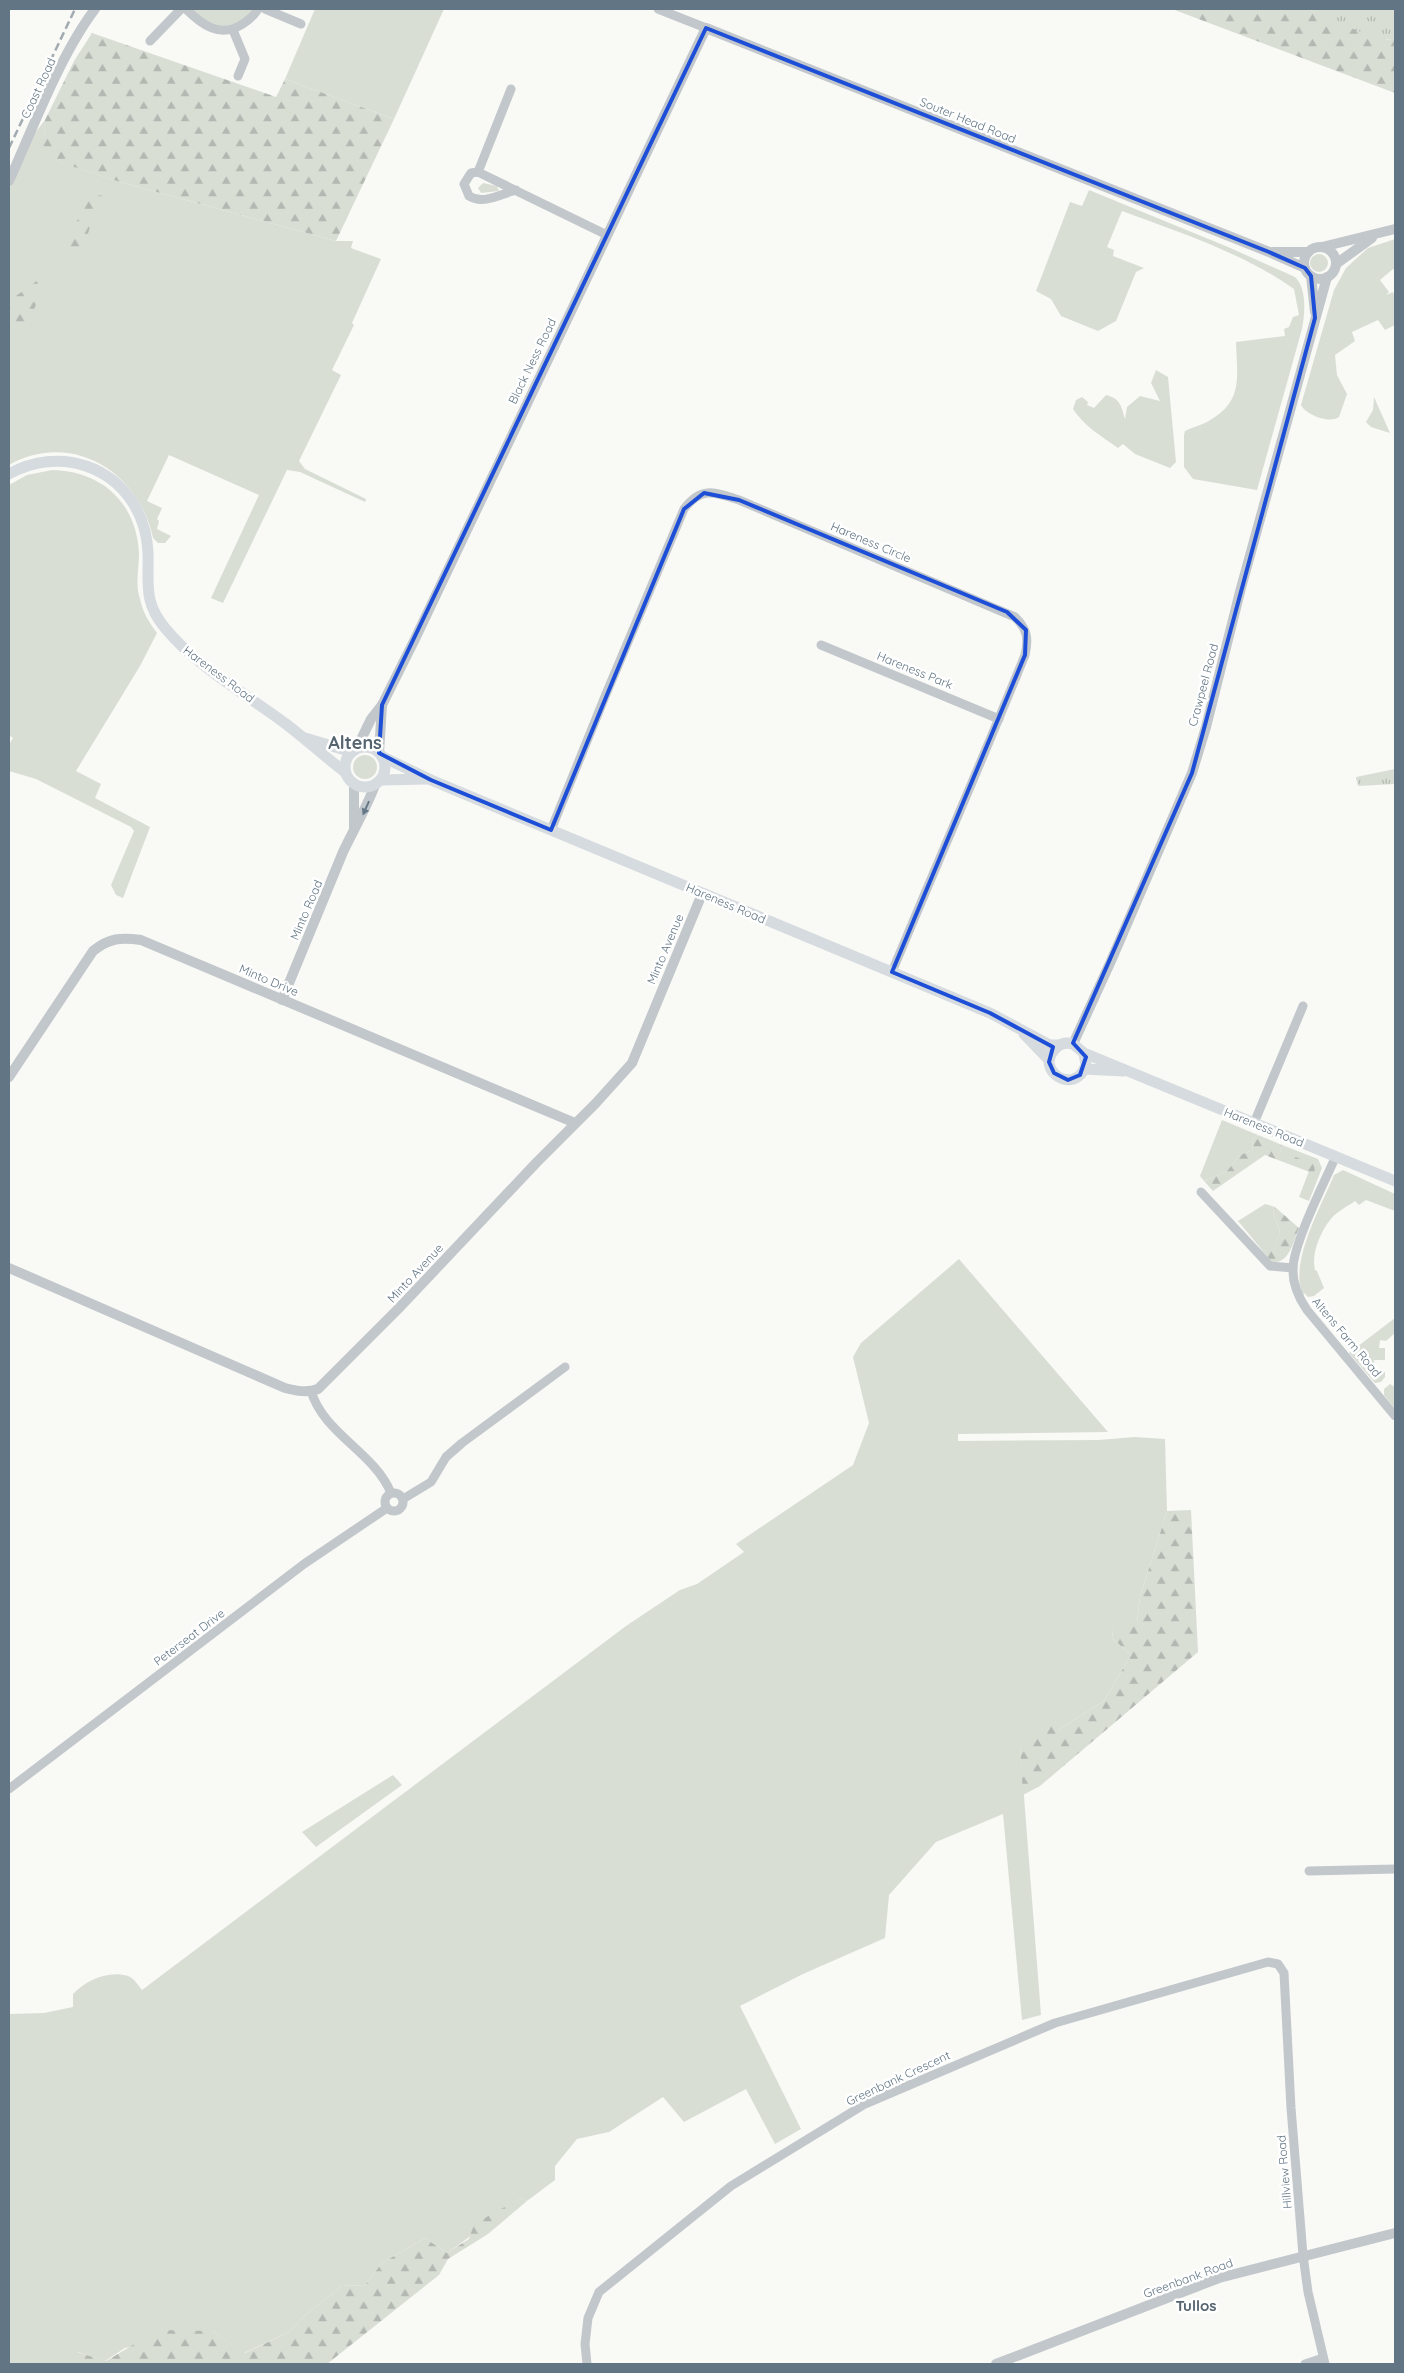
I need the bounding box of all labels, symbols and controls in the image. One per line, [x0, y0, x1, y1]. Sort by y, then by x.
street label: Coast Road [17, 55, 59, 121]
street label: Souter Head Road [918, 94, 1018, 146]
street label: Black Ness Road [505, 316, 559, 406]
street label: Hareness Circle [829, 518, 914, 566]
street label: Hareness Road [181, 642, 257, 706]
street label: Crawpeel Road [1185, 642, 1221, 728]
street label: Hareness Park [875, 648, 955, 692]
district label: Altens [328, 731, 382, 754]
one-way arrow [362, 801, 370, 815]
street label: Minto Road [287, 878, 325, 942]
street label: Hareness Road [684, 879, 768, 927]
street label: Minto Avenue [643, 911, 687, 986]
street label: Minto Drive [237, 961, 301, 999]
street label: Hareness Road [1222, 1104, 1306, 1150]
street label: Minto Avenue [384, 1240, 446, 1306]
street label: Altens Farm Road [1309, 1294, 1385, 1380]
street label: Peterseat Drive [150, 1605, 228, 1669]
street label: Greenbank Crescent [844, 2047, 952, 2109]
street label: Hillview Road [1273, 2134, 1295, 2210]
street label: Greenbank Road [1141, 2255, 1235, 2301]
district label: Tullos [1176, 2296, 1216, 2315]

